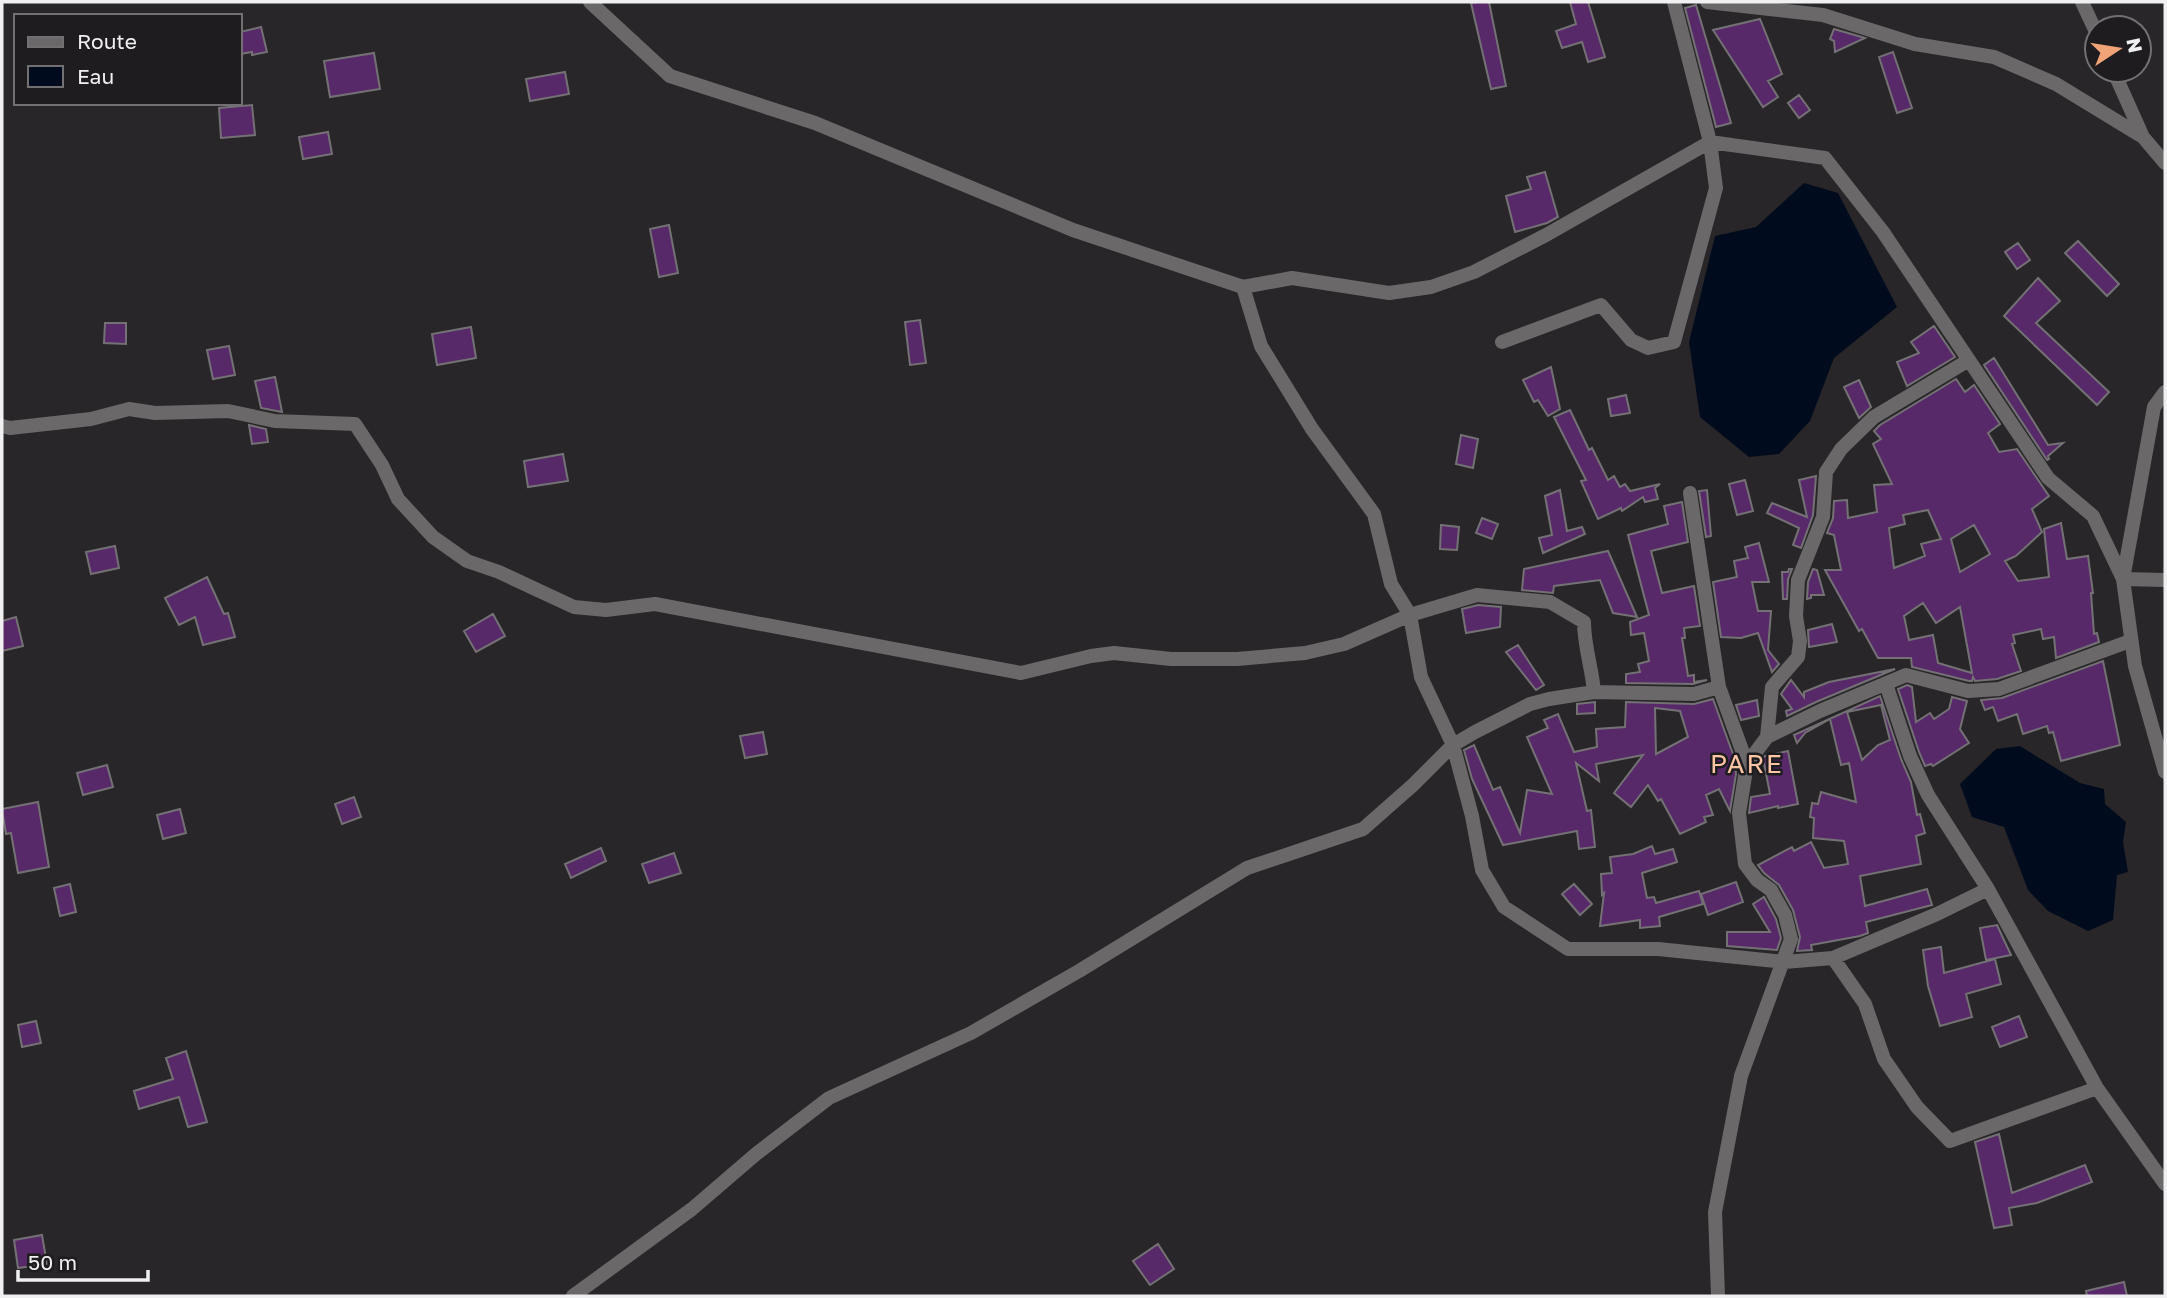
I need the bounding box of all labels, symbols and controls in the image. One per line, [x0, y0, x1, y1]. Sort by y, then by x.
legend [14, 14, 242, 105]
north arrow [2083, 14, 2153, 84]
text: Route [77, 28, 137, 54]
text: N [2122, 36, 2148, 55]
text: Eau [77, 63, 114, 89]
district label: PARE [1710, 748, 1784, 779]
scale bar [18, 1238, 147, 1282]
text: 50 m [28, 1249, 77, 1275]

